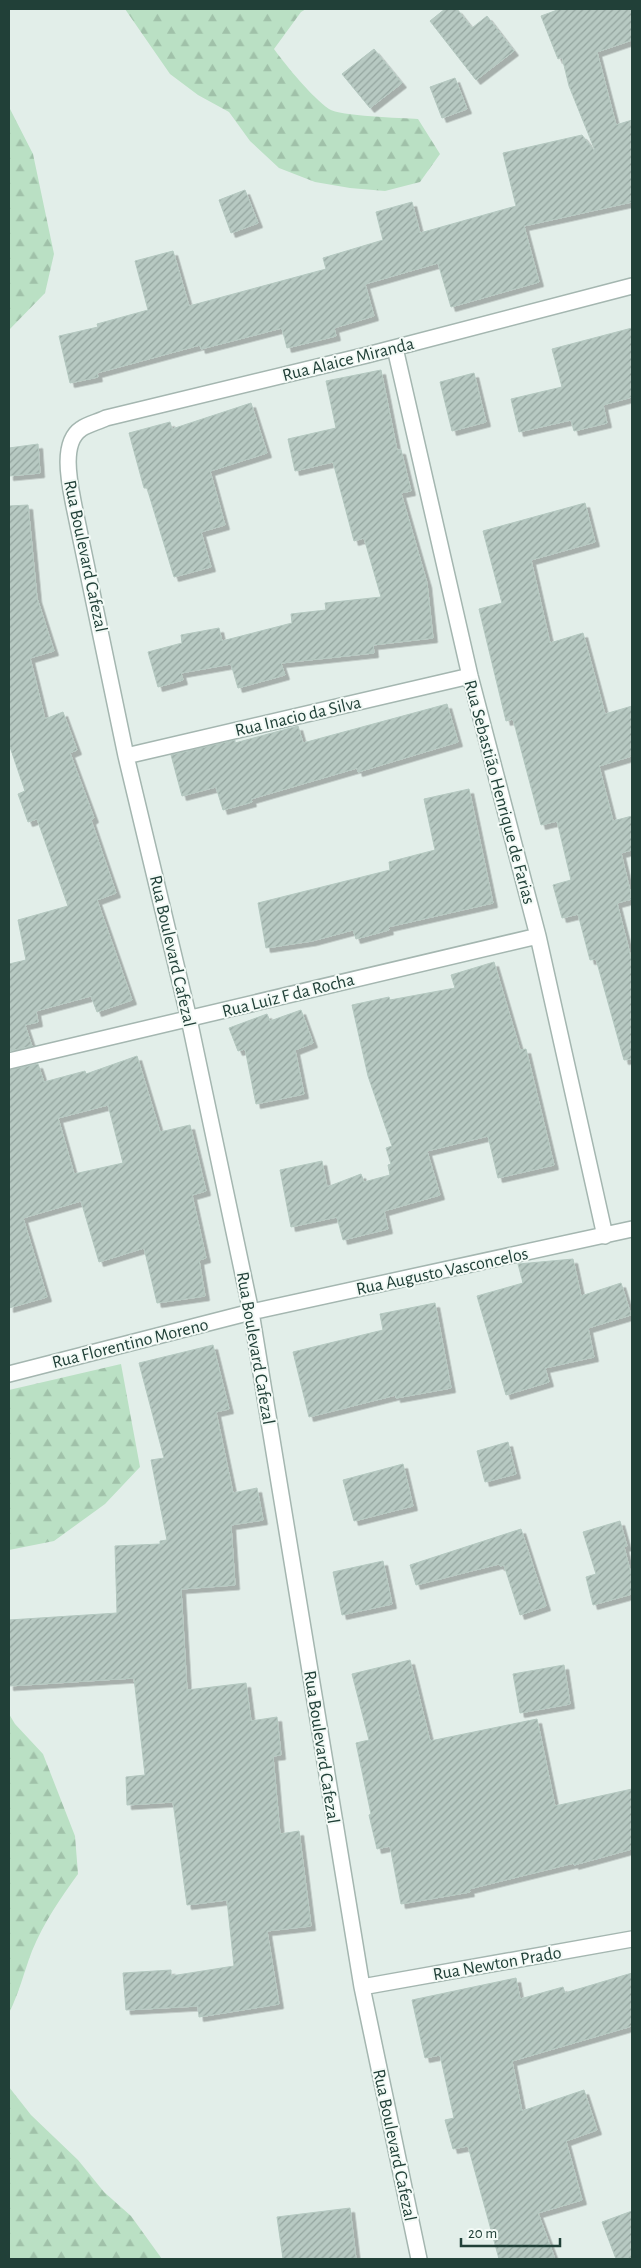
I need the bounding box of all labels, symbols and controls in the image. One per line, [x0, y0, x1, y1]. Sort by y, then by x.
street label: Rua Alaice Miranda [281, 335, 416, 385]
street label: Rua Boulevard Cafezal [60, 479, 110, 634]
street label: Rua Sebastião Henrique de Farias [460, 678, 538, 906]
street label: Rua Inacio da Silva [233, 694, 363, 740]
street label: Rua Boulevard Cafezal [146, 874, 198, 1029]
street label: Rua Luiz F da Rocha [220, 971, 356, 1021]
street label: Rua Augusto Vasconcelos [355, 1245, 530, 1299]
street label: Rua Boulevard Cafezal [233, 1270, 277, 1426]
street label: Rua Florentino Moreno [50, 1316, 210, 1372]
street label: Rua Boulevard Cafezal [300, 1669, 342, 1825]
street label: Rua Newton Prado [432, 1944, 563, 1984]
street label: Rua Boulevard Cafezal [369, 2068, 419, 2223]
scale bar [461, 2216, 560, 2248]
text: 20 m [468, 2226, 497, 2241]

